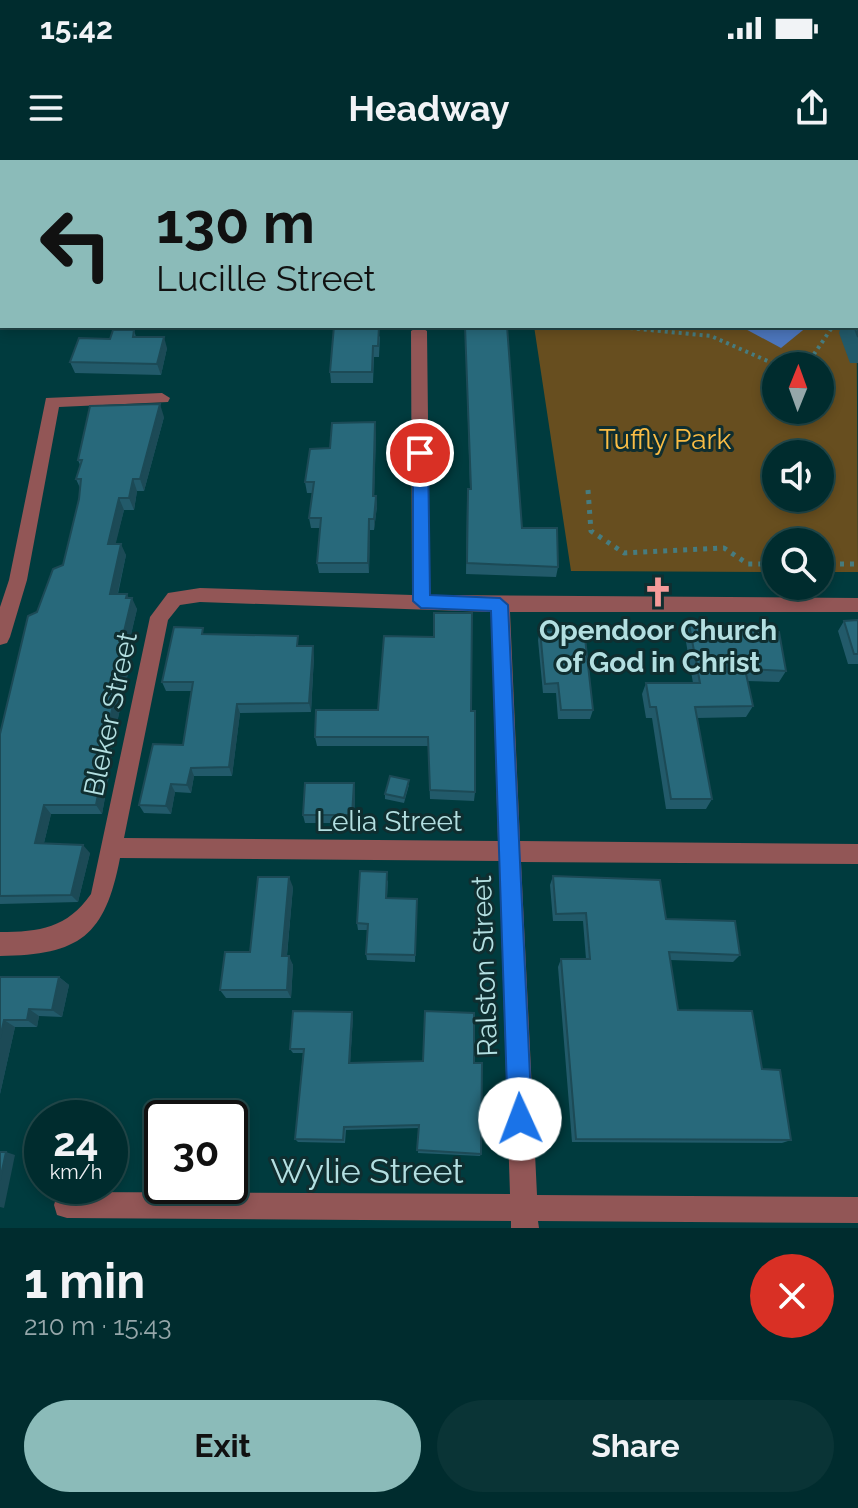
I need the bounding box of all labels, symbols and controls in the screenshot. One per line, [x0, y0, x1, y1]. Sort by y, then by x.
text: 15:42 [40, 11, 113, 46]
icon: menu [24, 86, 68, 130]
icon: share [790, 86, 834, 130]
text: Headway [348, 87, 510, 129]
text: 130 m [156, 190, 315, 256]
icon: left [24, 192, 128, 296]
text: Lucille Street [156, 257, 376, 299]
north arrow [762, 352, 834, 424]
map controls [762, 352, 834, 600]
pin [386, 419, 454, 487]
park label: Tuffly Park [599, 423, 731, 456]
icon: arrive [398, 431, 442, 475]
button: sound [762, 440, 834, 512]
button: search [762, 528, 834, 600]
church icon: Opendoor Church of God in Christ [641, 575, 675, 609]
place label: Opendoor Church of God in Christ [539, 614, 777, 679]
street label: Bleker Street [77, 628, 144, 799]
street label: Lelia Street [316, 805, 463, 838]
street label: Ralston Street [465, 874, 504, 1057]
position arrow [478, 1077, 562, 1161]
speed limit sign: 30 [144, 1100, 248, 1204]
text: 24 [53, 1118, 99, 1165]
street label: Wylie Street [270, 1151, 464, 1191]
text: km/h [50, 1160, 102, 1184]
text: 1 min [24, 1253, 145, 1309]
button: close [750, 1254, 834, 1338]
text: 210 m · 15:43 [24, 1311, 172, 1341]
button: Exit [24, 1400, 421, 1492]
button: Share [437, 1400, 834, 1492]

